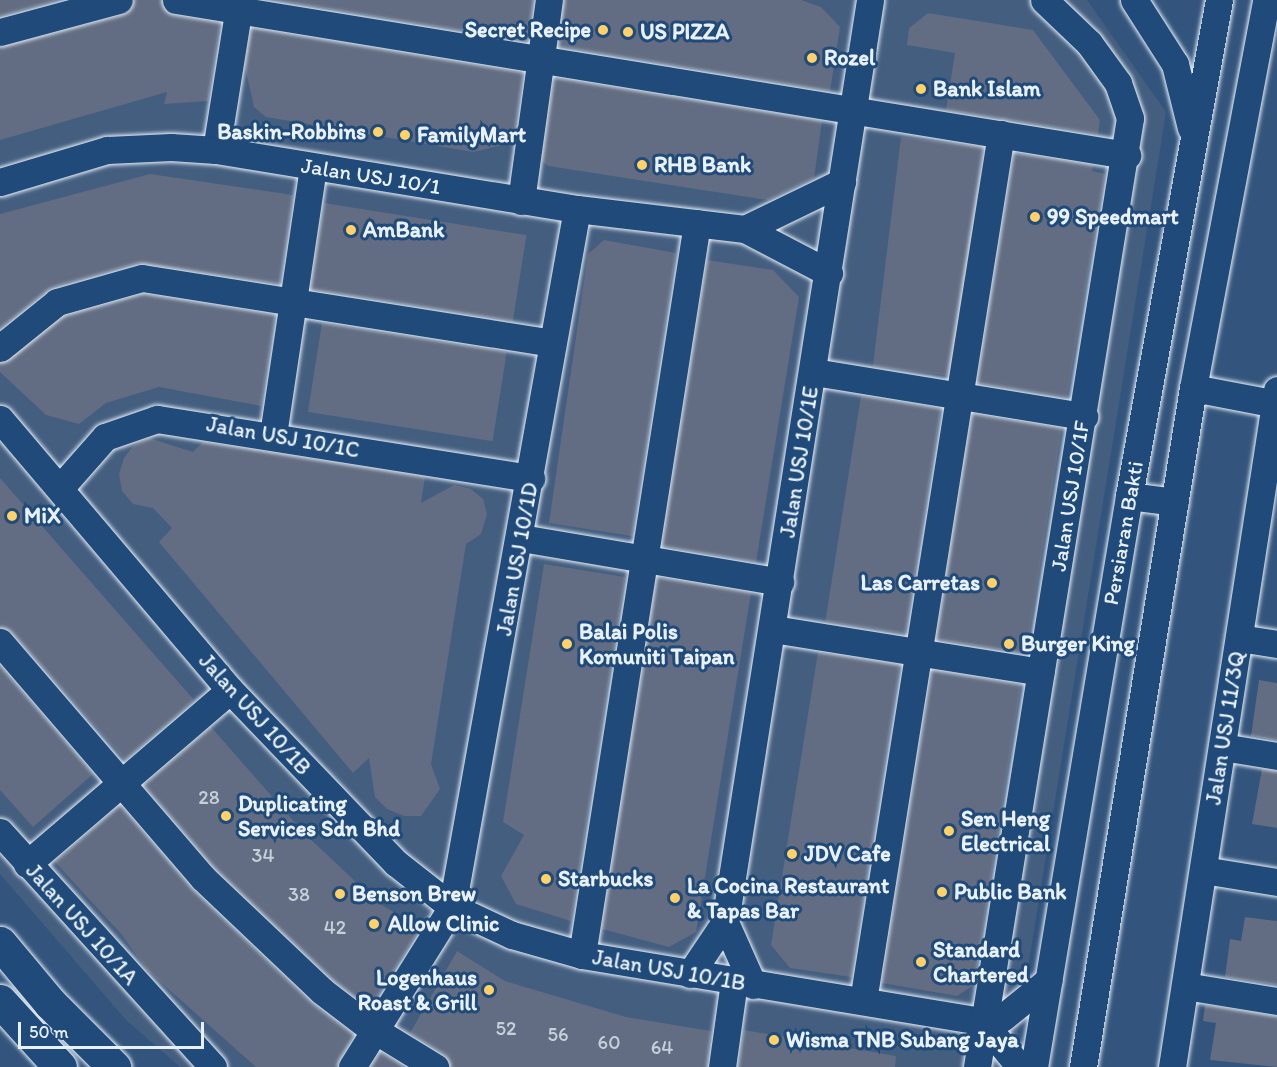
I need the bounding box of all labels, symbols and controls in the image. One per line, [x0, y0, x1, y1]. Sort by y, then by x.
place label: Secret Recipe [465, 17, 591, 43]
place label: US PIZZA [640, 19, 732, 45]
marker: Secret Recipe [596, 23, 610, 37]
marker: US PIZZA [621, 25, 635, 39]
place label: Rozel [824, 45, 875, 71]
marker: Rozel [805, 51, 819, 65]
place label: Bank Islam [933, 76, 1041, 102]
marker: Bank Islam [914, 82, 928, 96]
place label: Baskin-Robbins [217, 119, 366, 145]
place label: FamilyMart [417, 122, 526, 148]
marker: Baskin-Robbins [371, 125, 385, 139]
marker: FamilyMart [398, 128, 412, 142]
street label: Jalan USJ 10/1 [299, 152, 443, 200]
place label: RHB Bank [654, 152, 751, 178]
marker: RHB Bank [635, 158, 649, 172]
place label: 99 Speedmart [1047, 204, 1179, 230]
marker: 99 Speedmart [1028, 210, 1042, 224]
place label: AmBank [363, 217, 444, 243]
marker: AmBank [344, 223, 358, 237]
street label: Jalan USJ 10/1E [774, 384, 824, 540]
street label: Jalan USJ 10/1C [204, 411, 362, 463]
street label: Jalan USJ 10/1F [1045, 419, 1095, 573]
street label: Persiaran Bakti [1097, 459, 1149, 607]
street label: Jalan USJ 10/1D [491, 480, 543, 638]
place label: MiX [24, 503, 60, 529]
marker: MiX [5, 509, 19, 523]
place label: Las Carretas [860, 570, 980, 596]
marker: Las Carretas [985, 576, 999, 590]
place label: Balai Polis Komuniti Taipan [579, 618, 733, 670]
place label: Burger King [1021, 631, 1135, 657]
marker: Balai Polis Komuniti Taipan [560, 637, 574, 651]
marker: Burger King [1002, 637, 1016, 651]
street label: Jalan USJ 10/1B [193, 648, 317, 780]
street label: Jalan USJ 11/3Q [1200, 649, 1250, 807]
house number: 28 [198, 785, 220, 809]
place label: Duplicating Services Sdn Bhd [238, 790, 400, 842]
place label: Sen Heng Electrical [961, 805, 1051, 856]
marker: Duplicating Services Sdn Bhd [219, 809, 233, 823]
marker: Sen Heng Electrical [942, 824, 956, 838]
place label: JDV Cafe [804, 841, 891, 867]
house number: 34 [252, 843, 274, 867]
marker: JDV Cafe [785, 847, 799, 861]
street label: Jalan USJ 10/1A [20, 858, 144, 990]
place label: Starbucks [558, 866, 653, 892]
marker: Starbucks [539, 872, 553, 886]
place label: La Cocina Restaurant & Tapas Bar [687, 872, 890, 924]
place label: Public Bank [954, 879, 1067, 905]
place label: Benson Brew [352, 881, 476, 907]
house number: 38 [288, 882, 310, 906]
marker: Public Bank [935, 885, 949, 899]
marker: Benson Brew [333, 887, 347, 901]
marker: La Cocina Restaurant & Tapas Bar [668, 891, 682, 905]
place label: Allow Clinic [388, 911, 499, 937]
house number: 42 [324, 915, 346, 939]
marker: Allow Clinic [365, 915, 383, 933]
place label: Standard Chartered [933, 936, 1029, 987]
street label: Jalan USJ 10/1B [590, 944, 748, 996]
marker: Standard Chartered [914, 955, 928, 969]
place label: Logenhaus Roast & Grill [358, 964, 477, 1016]
marker: Logenhaus Roast & Grill [482, 983, 496, 997]
scale bar [21, 1010, 207, 1048]
house number: 52 [495, 1016, 517, 1040]
text: 50 m [29, 1021, 69, 1043]
house number: 56 [547, 1022, 569, 1046]
place label: Wisma TNB Subang Jaya [786, 1027, 1018, 1053]
house number: 60 [598, 1030, 620, 1054]
marker: Wisma TNB Subang Jaya [767, 1033, 781, 1047]
house number: 64 [651, 1035, 673, 1059]

